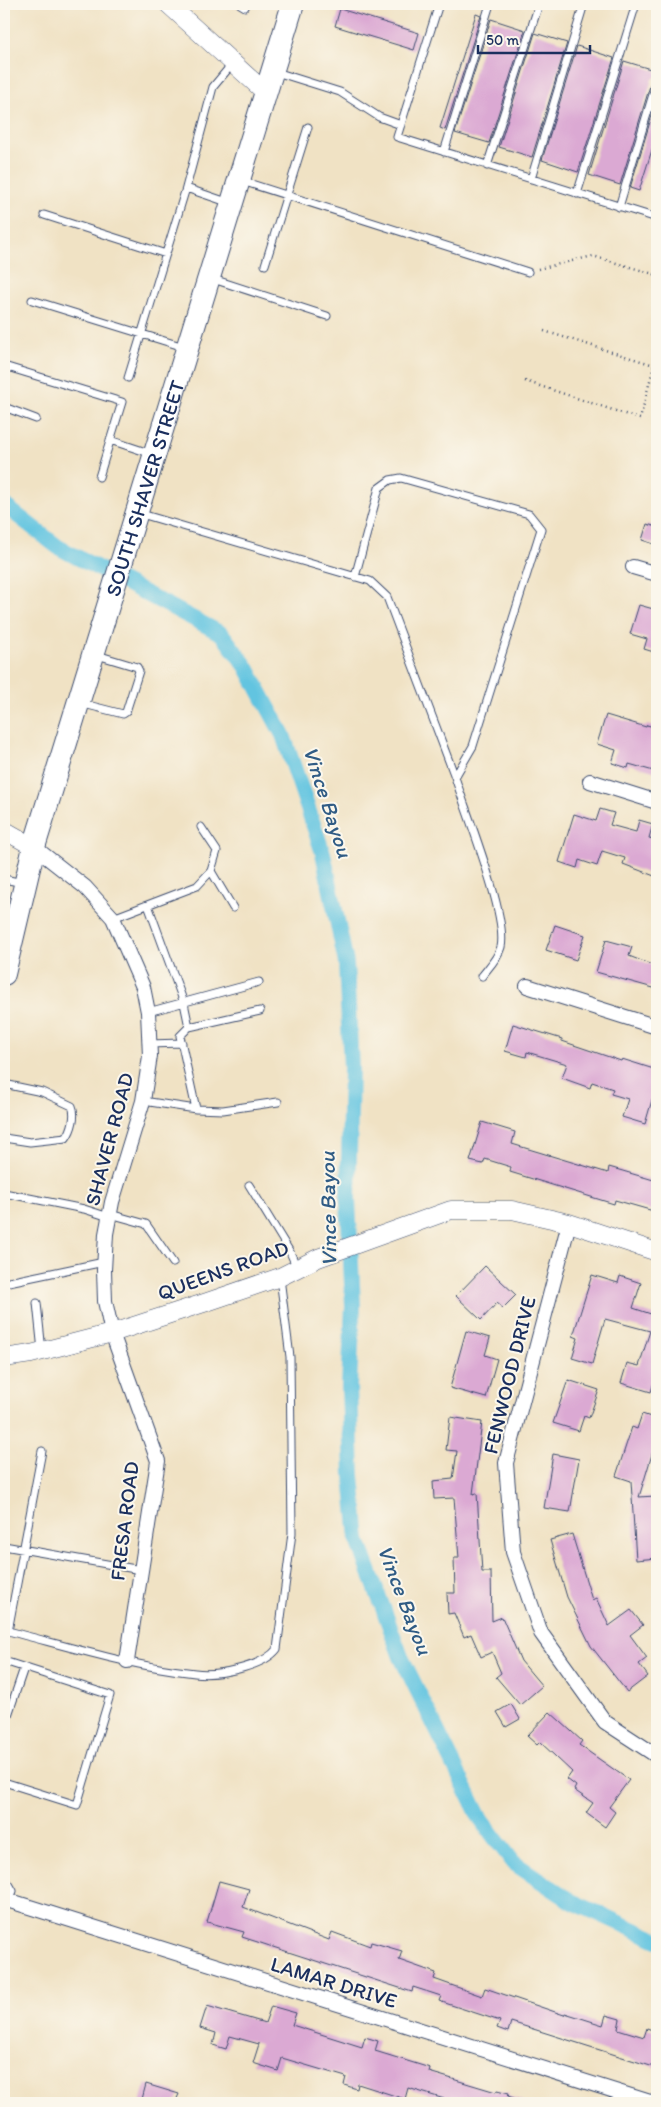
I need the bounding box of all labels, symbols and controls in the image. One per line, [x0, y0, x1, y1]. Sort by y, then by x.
scale bar [478, 22, 591, 54]
text: 50 m [486, 31, 519, 49]
street label: SOUTH SHAVER STREET [99, 377, 189, 599]
water label: Vince Bayou [297, 743, 359, 862]
street label: SHAVER ROAD [79, 1070, 139, 1208]
water label: Vince Bayou [313, 1150, 343, 1267]
street label: QUEENS ROAD [154, 1235, 292, 1305]
street label: FENWOOD DRIVE [477, 1293, 541, 1456]
street label: FRESA ROAD [104, 1460, 144, 1582]
water label: Vince Bayou [372, 1541, 439, 1660]
street label: LAMAR DRIVE [268, 1951, 400, 2013]

